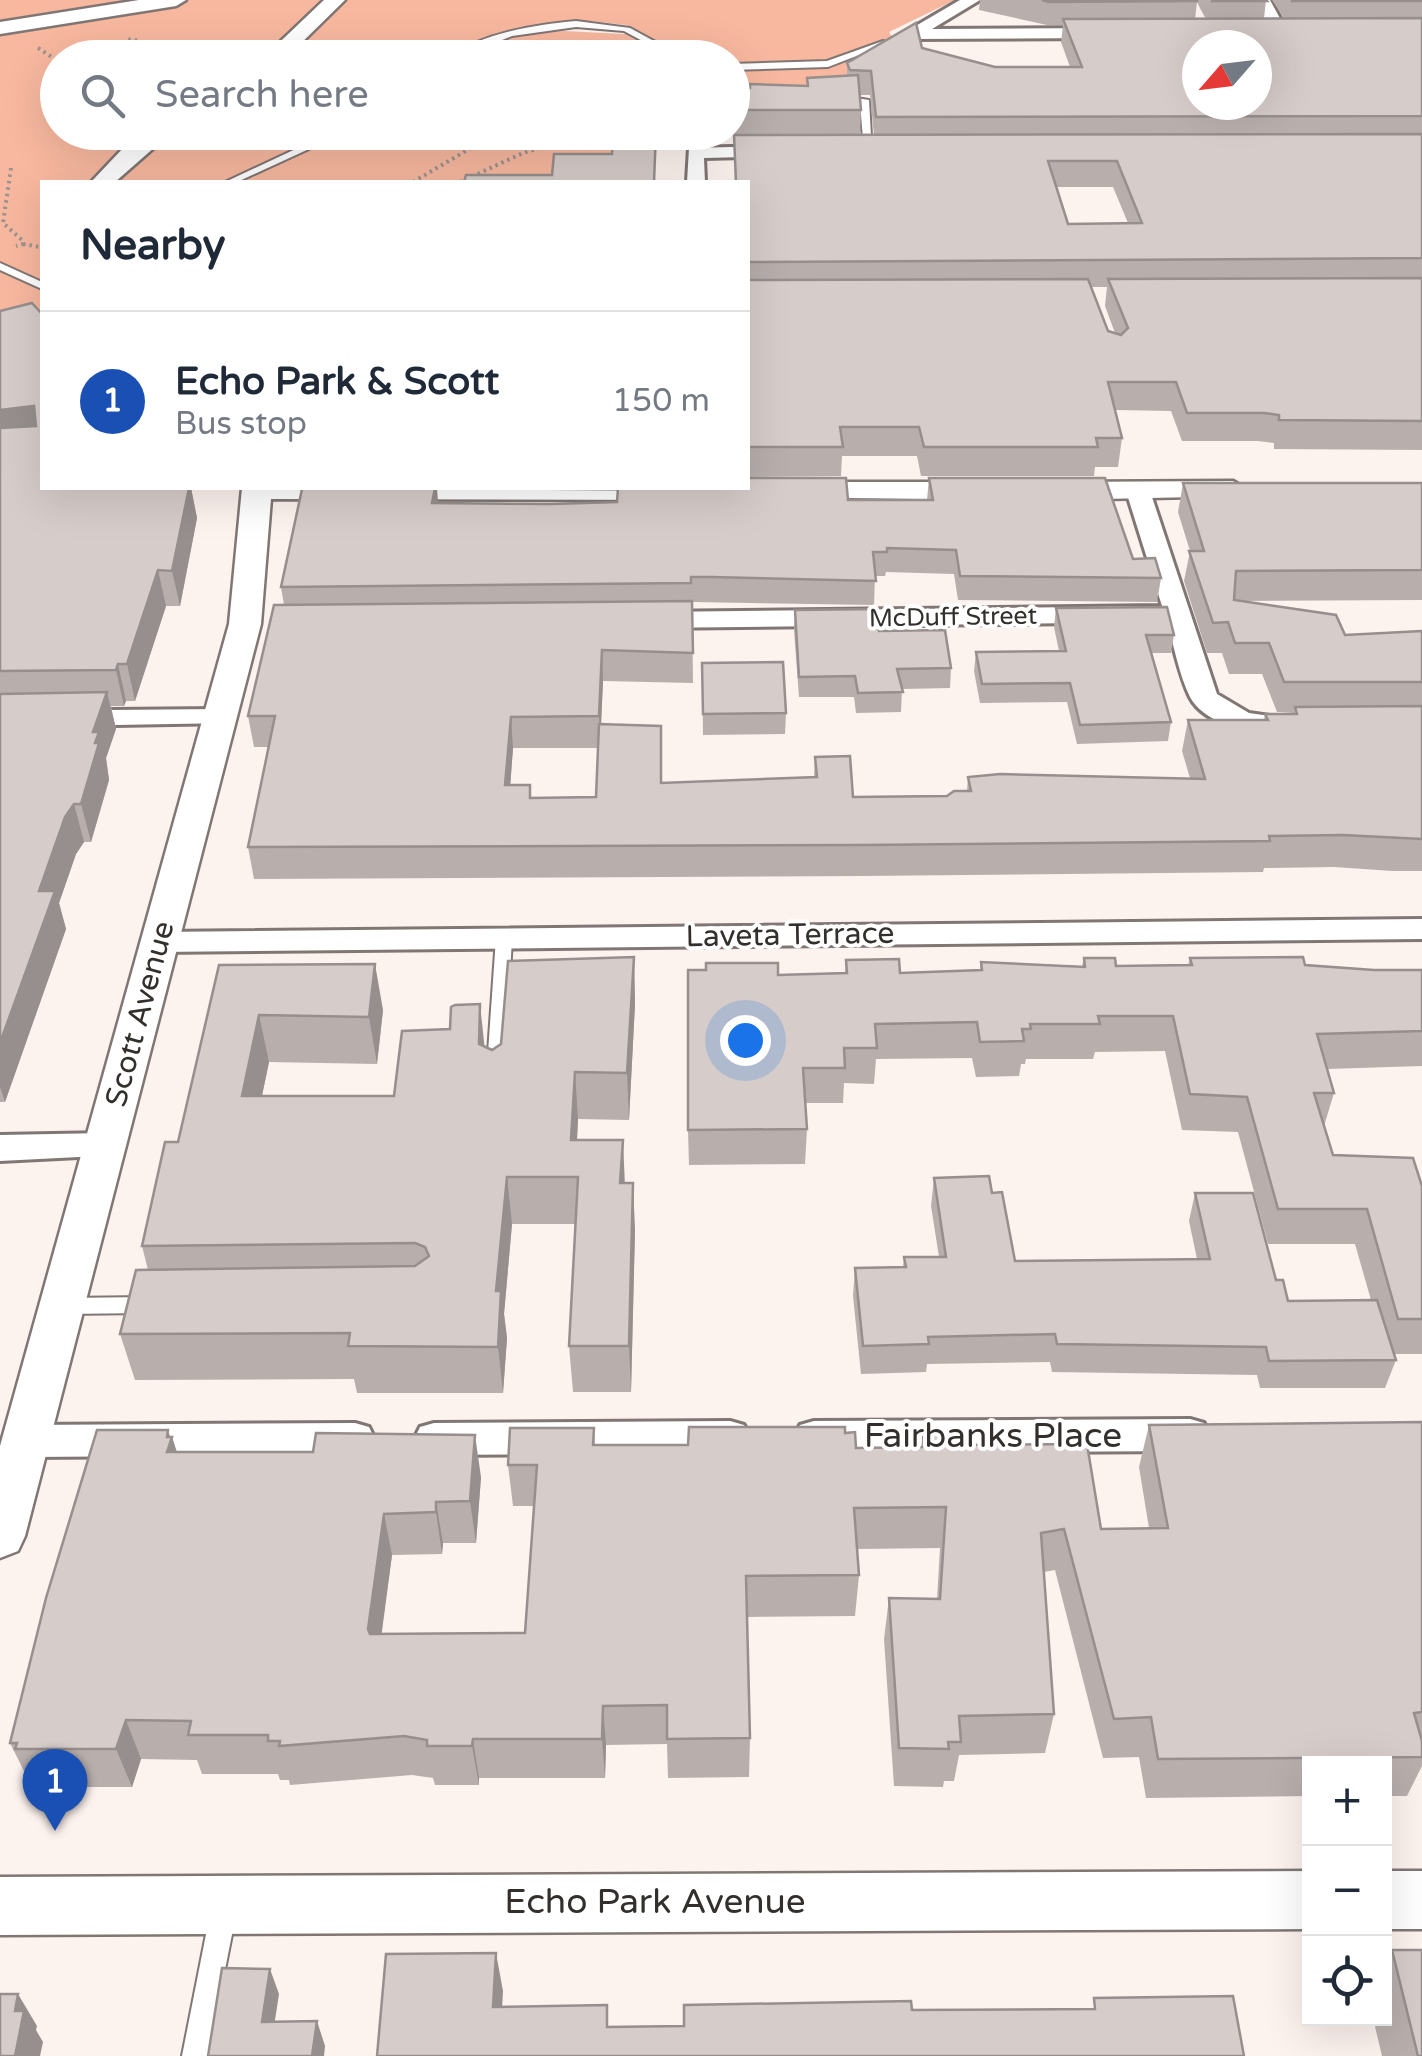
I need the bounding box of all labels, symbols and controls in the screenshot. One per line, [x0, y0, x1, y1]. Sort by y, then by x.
north arrow [1182, 30, 1272, 120]
search box [40, 40, 750, 150]
icon: search [75, 68, 130, 123]
text: Search here [155, 72, 369, 118]
text: Nearby [80, 220, 225, 271]
text: Echo Park & Scott [175, 359, 499, 405]
text: 1 [102, 382, 123, 420]
text: 150 m [612, 382, 710, 420]
text: Bus stop [175, 405, 307, 443]
street label: McDuff Street [869, 601, 1038, 633]
street label: Laveta Terrace [685, 915, 895, 955]
street label: Scott Avenue [97, 917, 183, 1111]
your location [720, 1015, 771, 1066]
street label: Fairbanks Place [864, 1415, 1122, 1457]
pin: 1 [22, 1748, 88, 1831]
map controls [1302, 1756, 1392, 2026]
button: + [1302, 1756, 1392, 1846]
button: − [1302, 1846, 1392, 1936]
street label: Echo Park Avenue [504, 1881, 806, 1923]
button: locate [1302, 1936, 1392, 2026]

